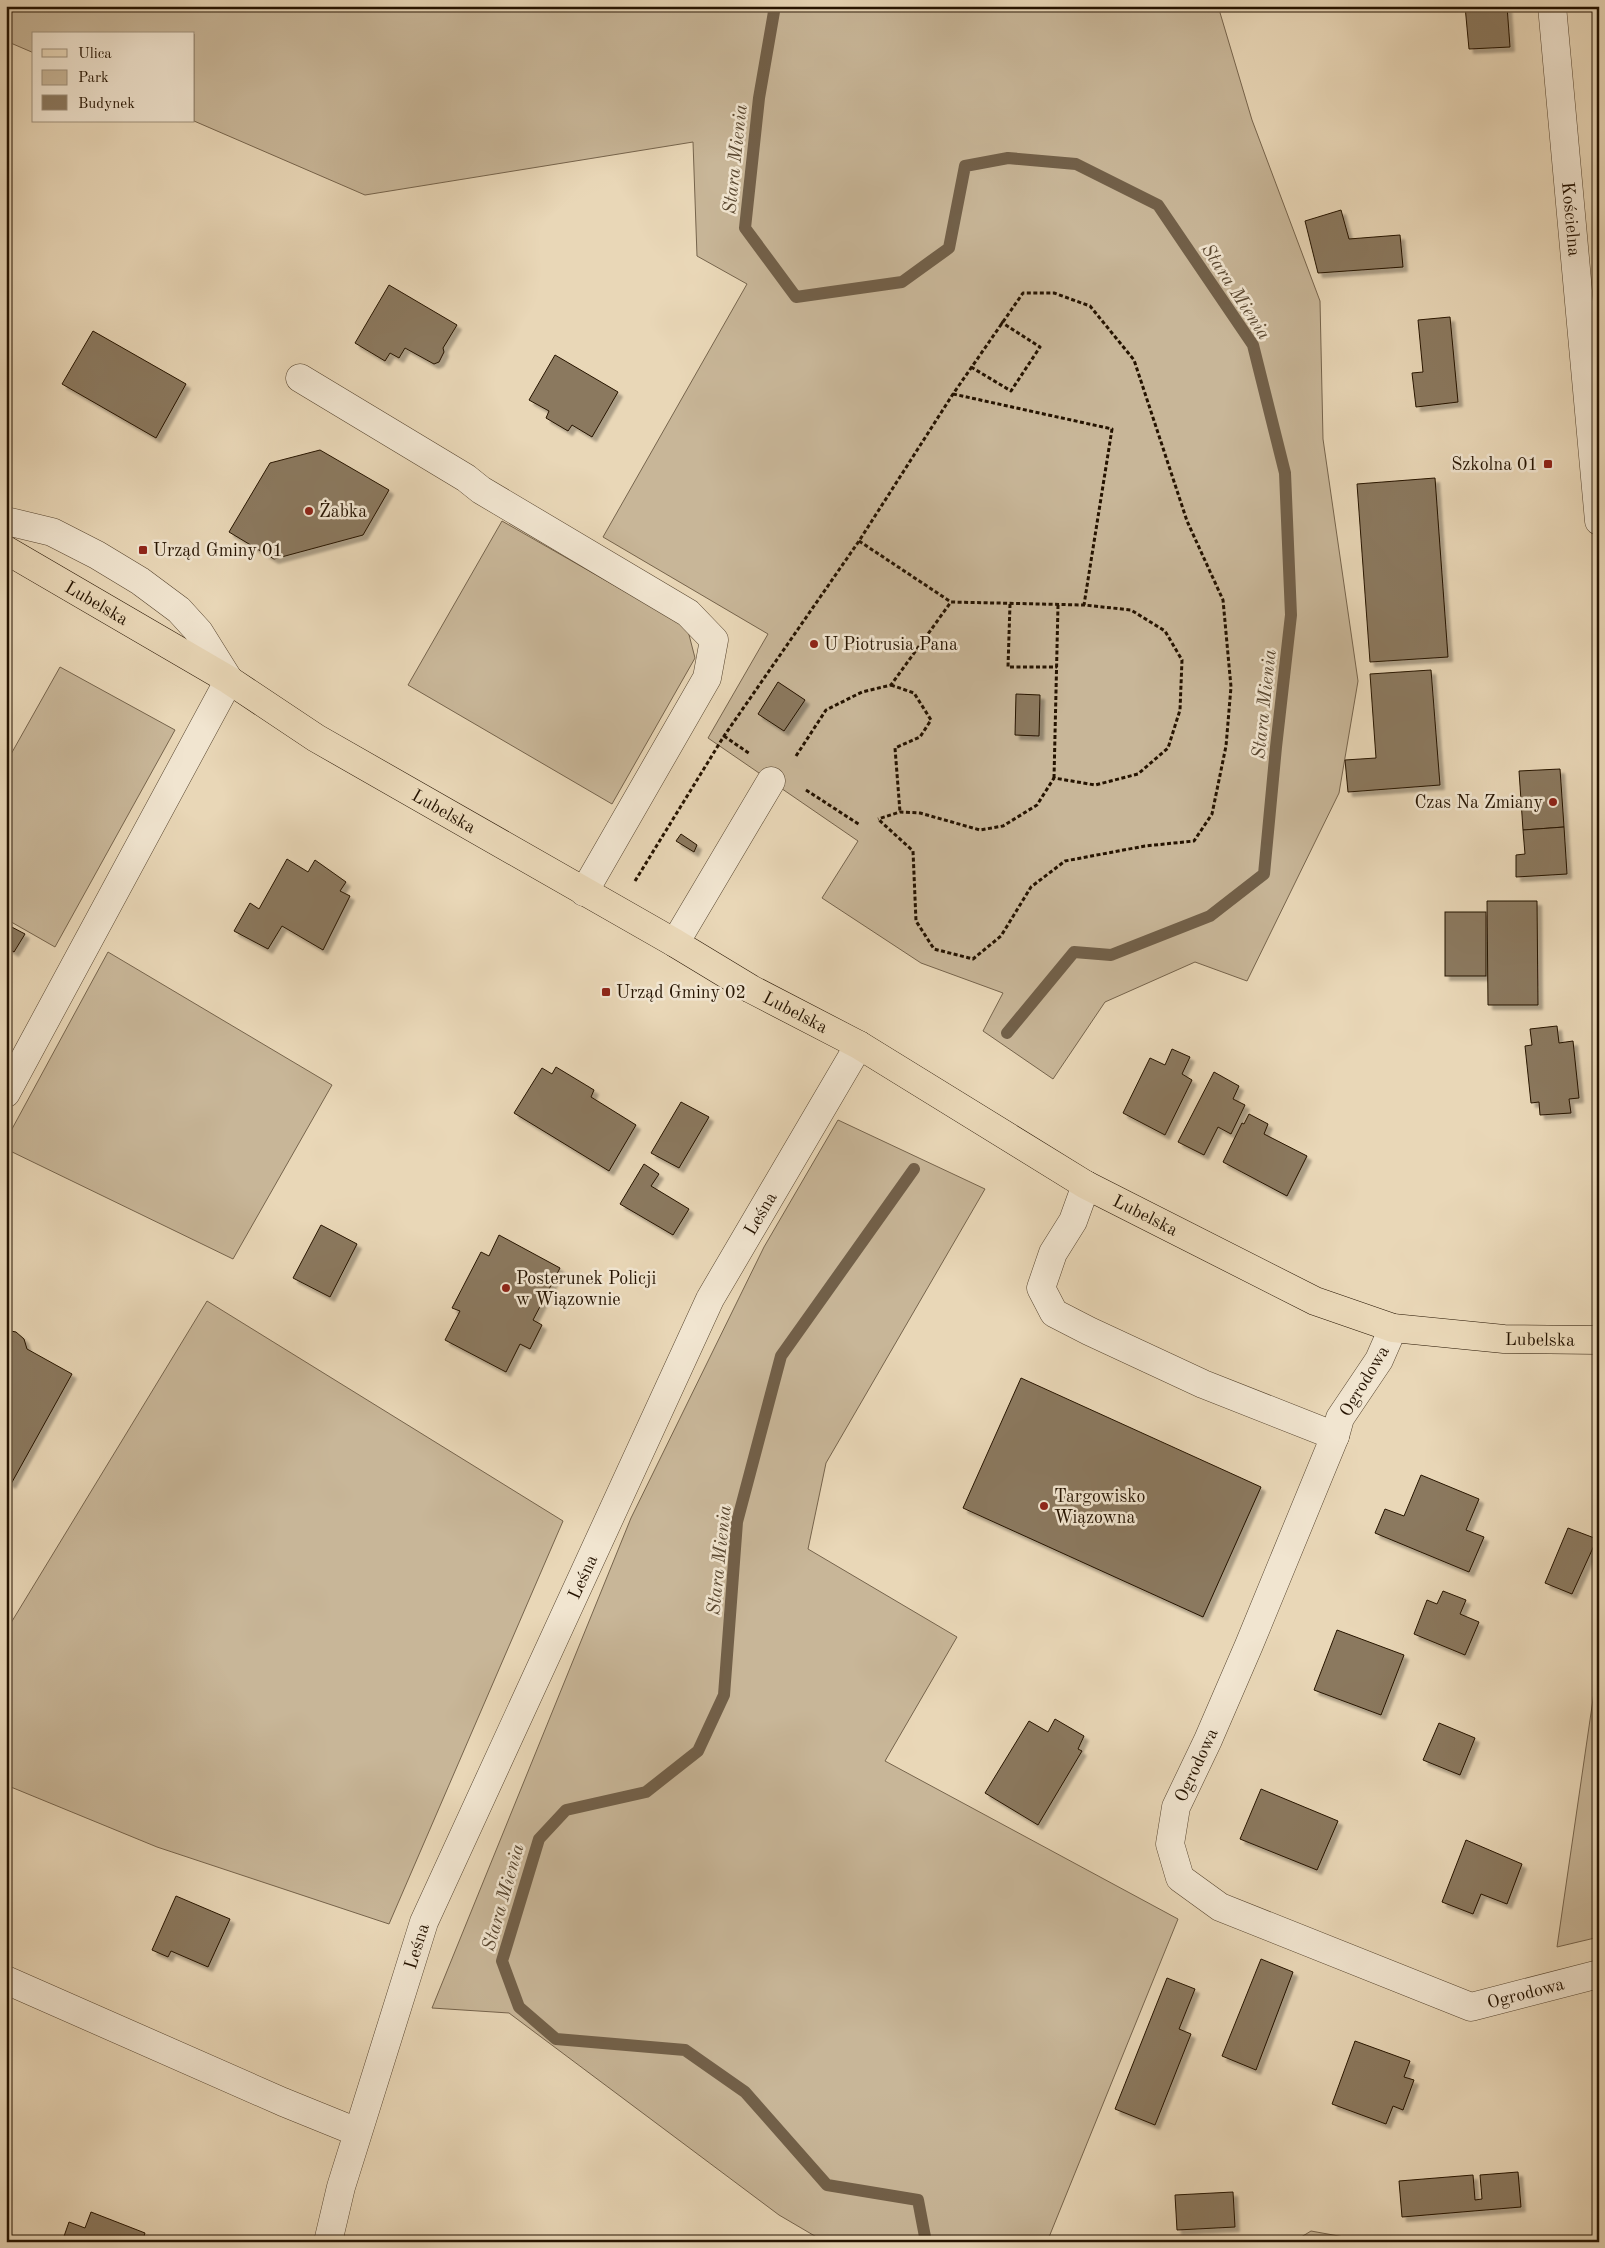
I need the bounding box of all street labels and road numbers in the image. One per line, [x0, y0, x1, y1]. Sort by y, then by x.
street label: Kościelna [1558, 181, 1583, 257]
street label: Lubelska [61, 578, 131, 629]
street label: Lubelska [409, 787, 478, 837]
street label: Lubelska [760, 989, 830, 1037]
street label: Leśna [741, 1189, 781, 1239]
street label: Lubelska [1110, 1192, 1181, 1240]
street label: Lubelska [1505, 1331, 1575, 1350]
street label: Ogrodowa [1337, 1343, 1393, 1420]
street label: Leśna [565, 1552, 601, 1602]
street label: Ogrodowa [1172, 1726, 1222, 1805]
street label: Leśna [402, 1921, 433, 1971]
street label: Ogrodowa [1485, 1975, 1566, 2013]

